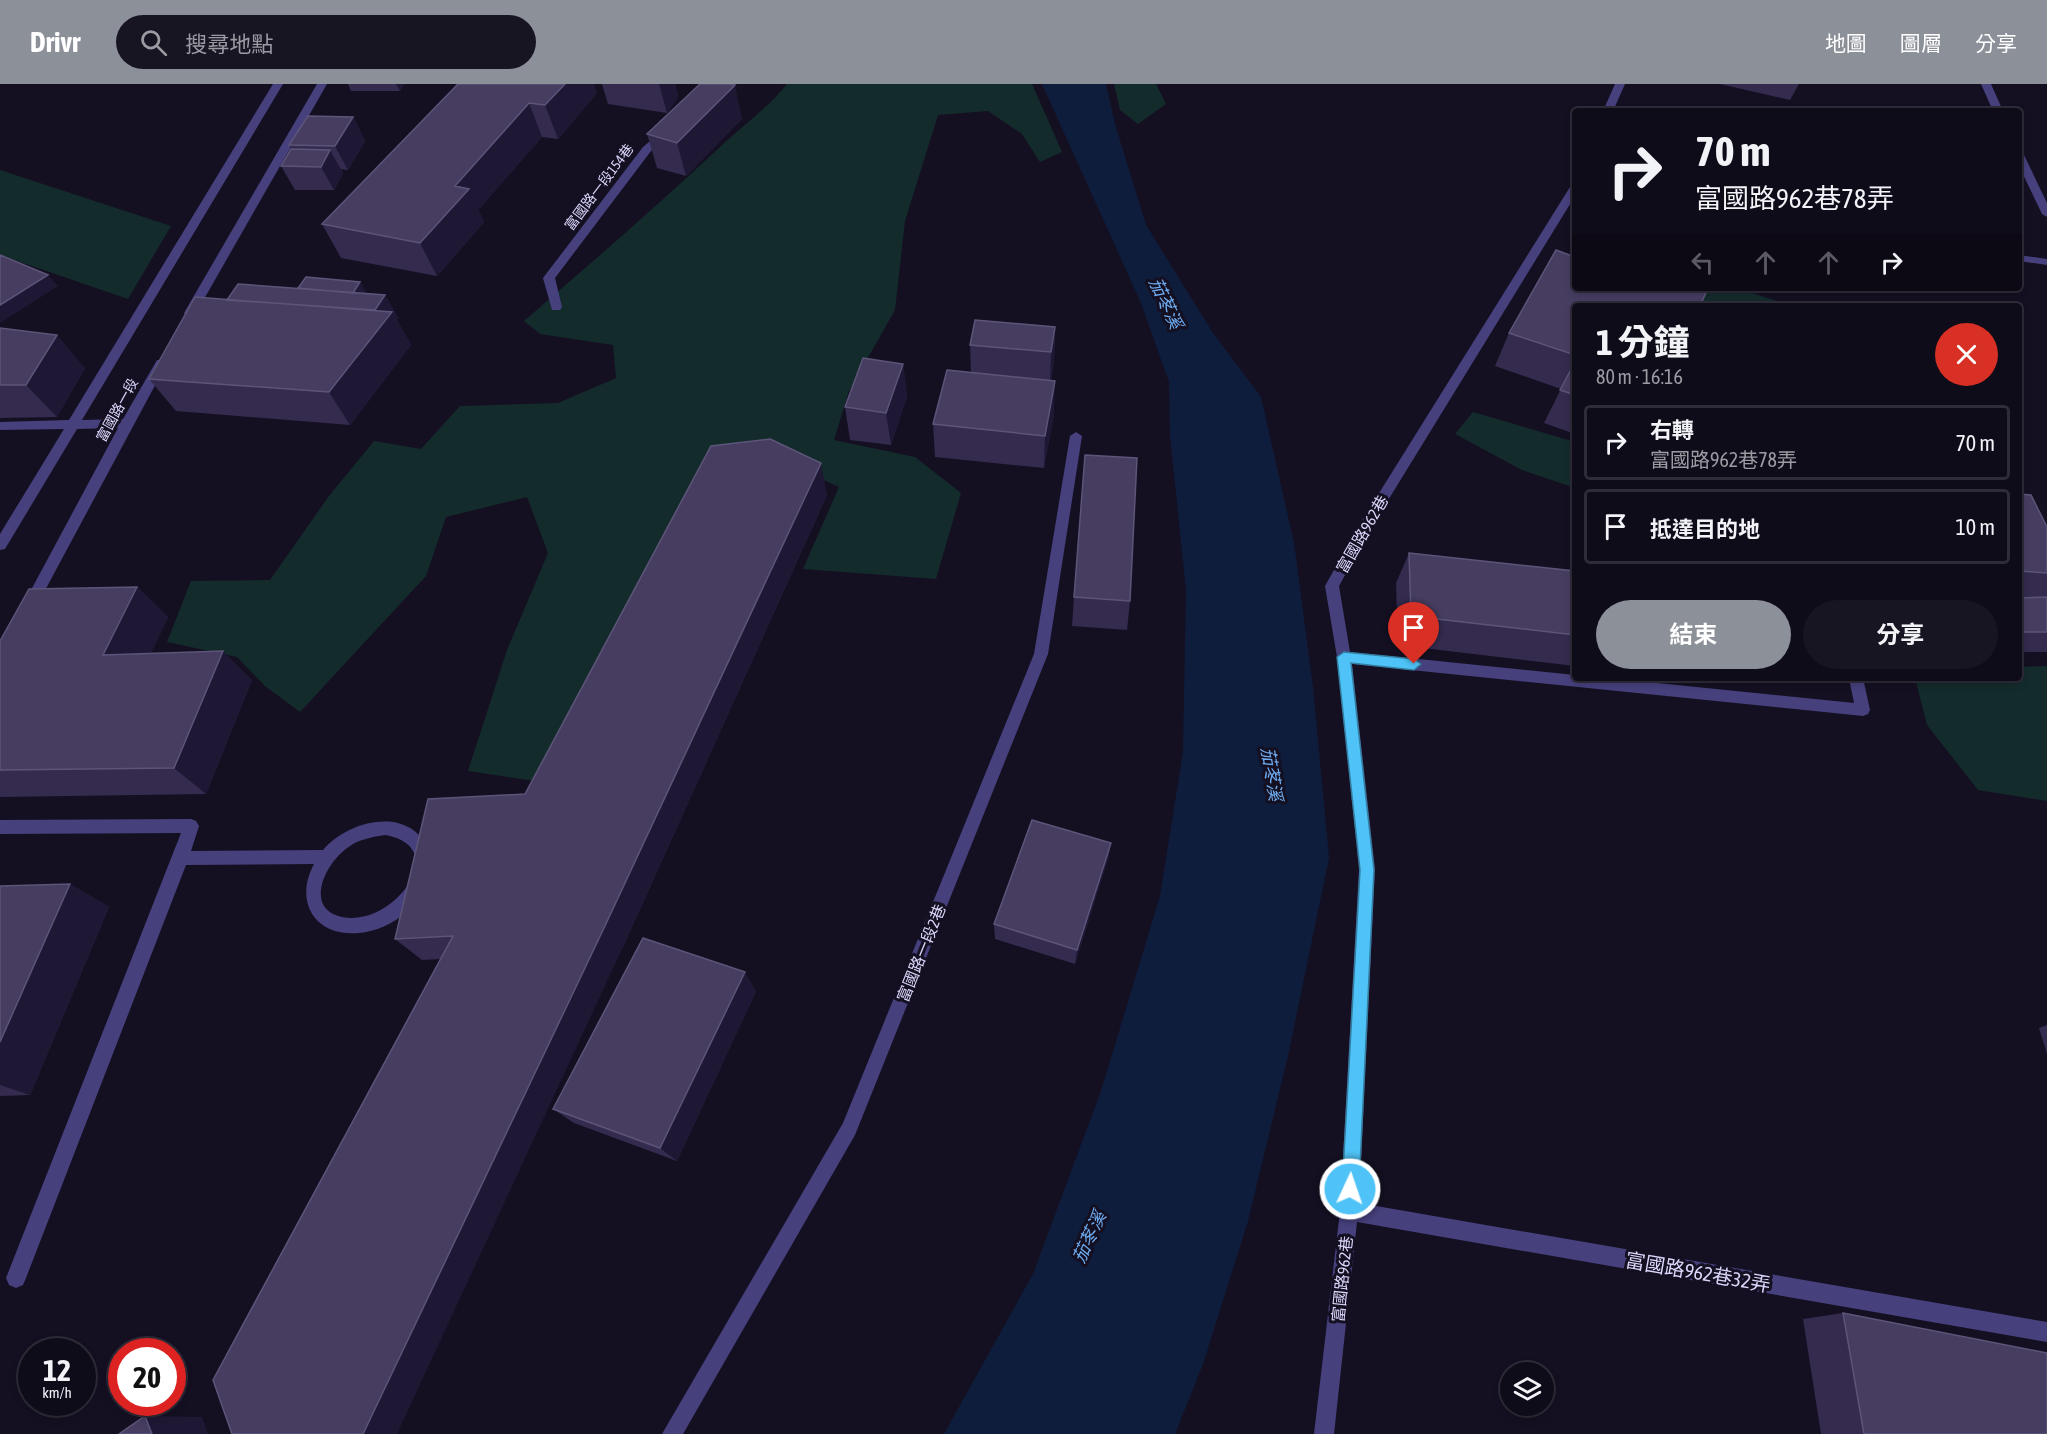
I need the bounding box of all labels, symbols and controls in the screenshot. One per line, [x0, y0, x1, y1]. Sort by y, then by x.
search box [116, 15, 536, 69]
text: Drivr [30, 26, 80, 58]
icon: search [137, 26, 170, 59]
text: 搜尋地點 [185, 31, 273, 57]
text: 地圖 [1825, 31, 1867, 55]
text: 圖層 [1900, 31, 1942, 55]
text: 分享 [1975, 31, 2017, 55]
text: 70 m [1695, 127, 1770, 175]
icon: right [1596, 132, 1674, 210]
street label: 富國路一段154巷 [561, 141, 637, 233]
text: 富國路962巷78弄 [1695, 183, 1893, 214]
icon: left [1686, 246, 1719, 279]
icon: ahead [1749, 246, 1782, 279]
icon: ahead [1812, 246, 1845, 279]
icon: right [1875, 246, 1908, 279]
water label: 茄苳溪 [1145, 274, 1188, 335]
text: 1 分鐘 [1596, 321, 1690, 363]
button: close [1935, 323, 1998, 386]
text: 80 m · 16:16 [1596, 365, 1683, 388]
street label: 富國路一段 [93, 376, 141, 444]
text: 右轉 [1650, 417, 1694, 443]
icon: right [1599, 426, 1632, 459]
text: 70 m [1955, 430, 1995, 456]
text: 富國路962巷78弄 [1650, 448, 1797, 471]
street label: 富國路962巷 [1333, 492, 1391, 576]
icon: arrive [1599, 510, 1632, 543]
text: 10 m [1955, 514, 1995, 540]
text: 抵達目的地 [1650, 516, 1760, 542]
button: 結束 [1596, 600, 1791, 669]
button: 分享 [1803, 600, 1998, 669]
pin [1388, 602, 1439, 664]
icon: arrive [1397, 611, 1430, 644]
water label: 茄苳溪 [1257, 746, 1287, 805]
street label: 富國路一段2巷 [893, 902, 949, 1004]
position arrow [1318, 1157, 1382, 1221]
water label: 茄苳溪 [1068, 1205, 1111, 1266]
street label: 富國路962巷 [1329, 1235, 1355, 1323]
street label: 富國路962巷32弄 [1624, 1248, 1772, 1296]
speed limit sign: 20 [108, 1338, 186, 1416]
text: 12 [43, 1353, 71, 1387]
map controls [1500, 1362, 1554, 1416]
button: layers [1500, 1362, 1554, 1416]
text: km/h [42, 1384, 72, 1401]

